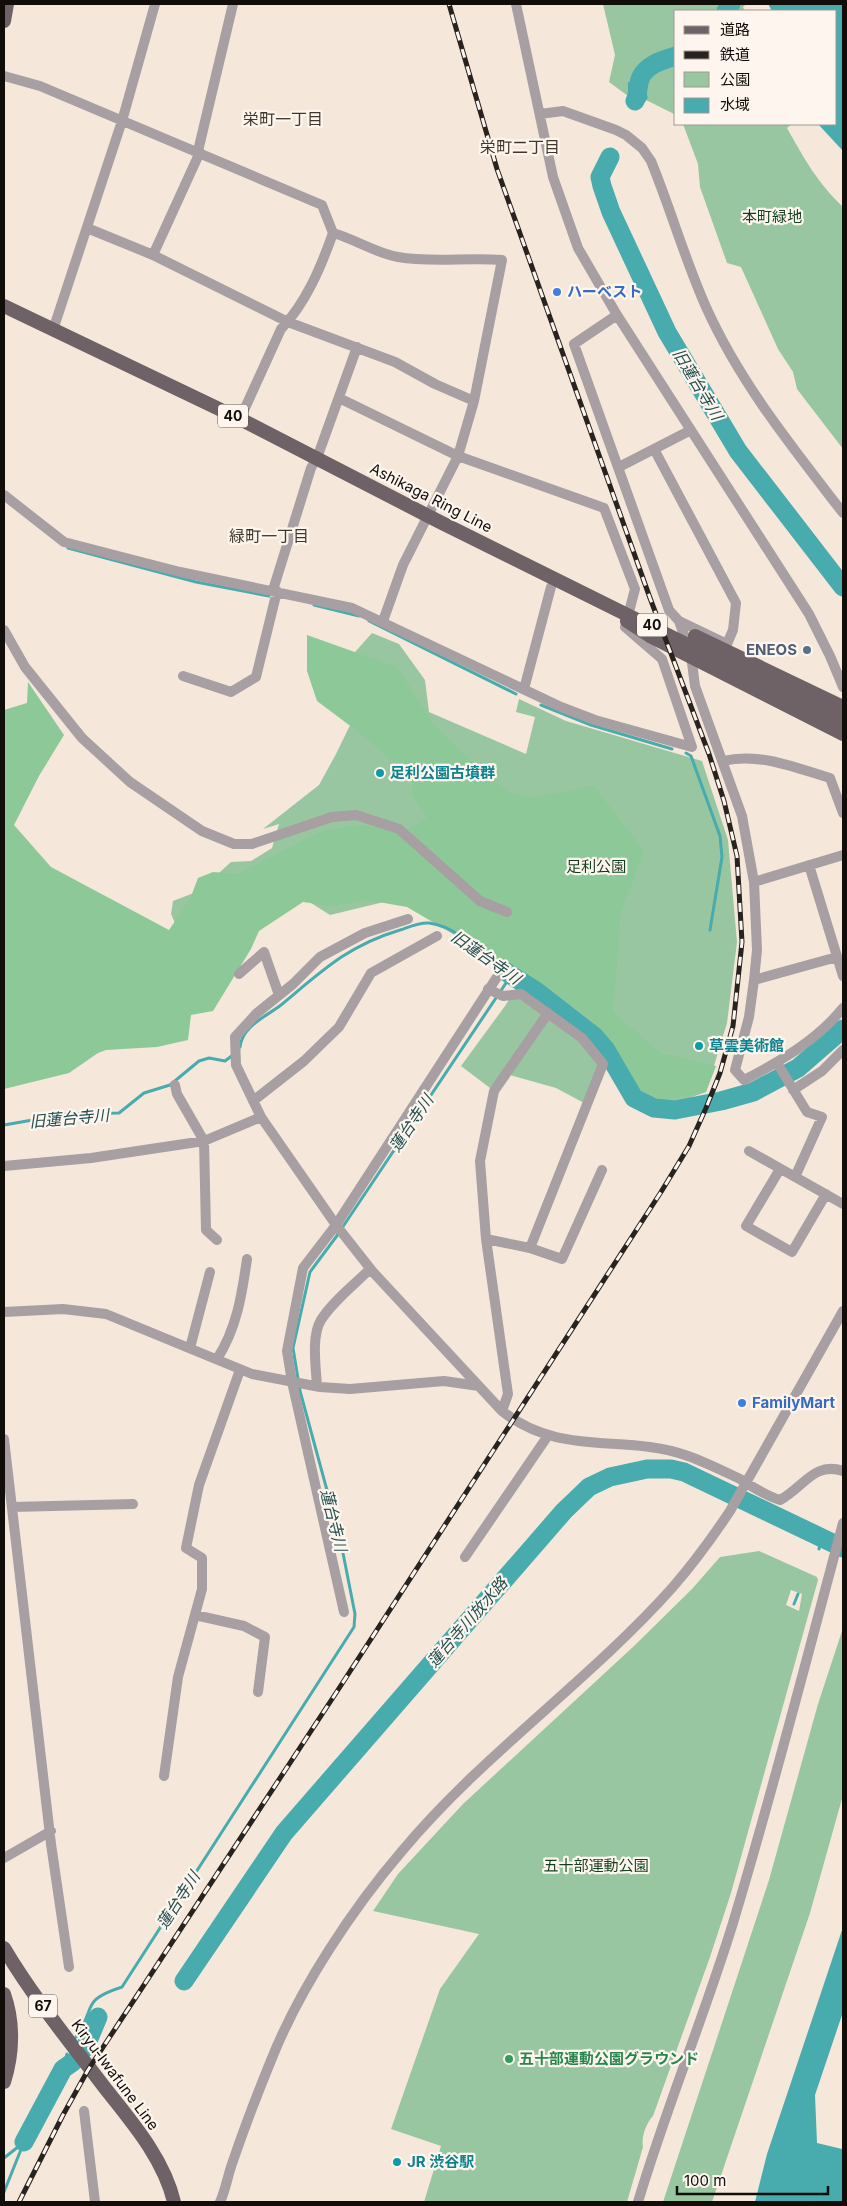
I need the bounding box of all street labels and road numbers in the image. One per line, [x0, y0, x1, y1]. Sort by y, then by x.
road number: 40 [218, 404, 248, 428]
street label: Ashikaga Ring Line [367, 459, 495, 537]
road number: 40 [637, 614, 667, 636]
road number: 67 [29, 1994, 57, 2018]
street label: Kiryu-Iwafune Line [67, 2015, 163, 2134]

